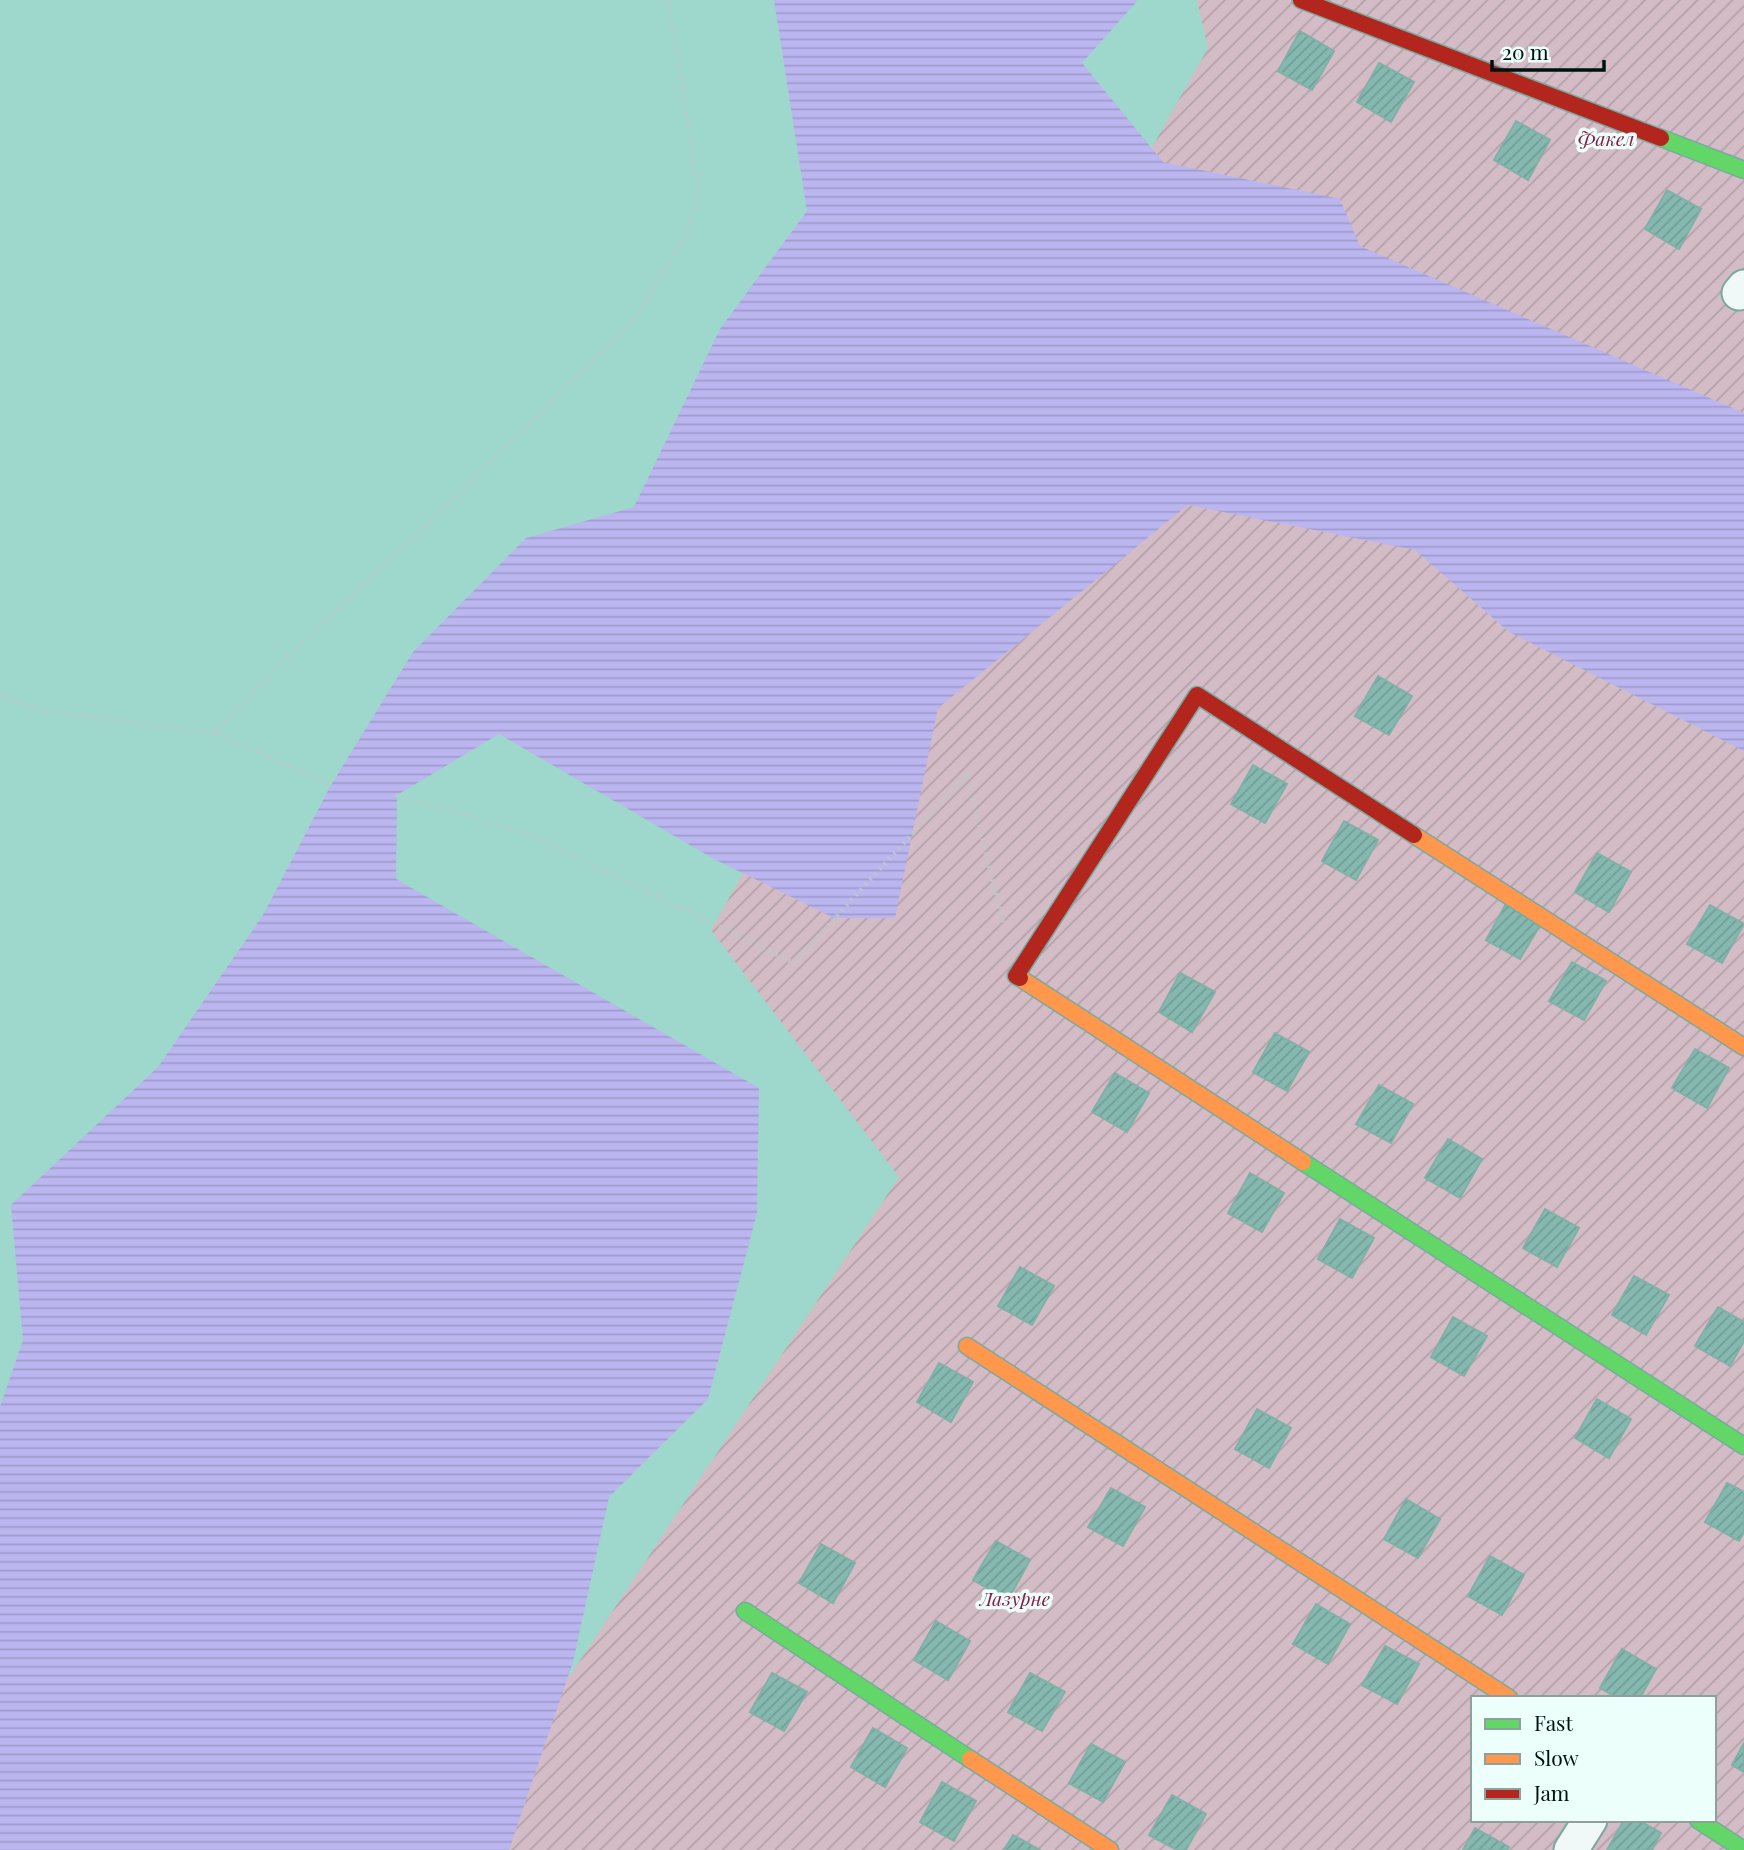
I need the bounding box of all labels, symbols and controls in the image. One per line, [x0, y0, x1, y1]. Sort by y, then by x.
scale bar [1492, 28, 1604, 72]
text: 20 m [1502, 37, 1549, 65]
park label: Факел [1578, 125, 1634, 151]
park label: Лазурне [978, 1585, 1050, 1611]
legend [1471, 1696, 1716, 1822]
text: Fast [1534, 1708, 1573, 1736]
text: Slow [1534, 1743, 1579, 1771]
text: Jam [1533, 1778, 1570, 1806]

